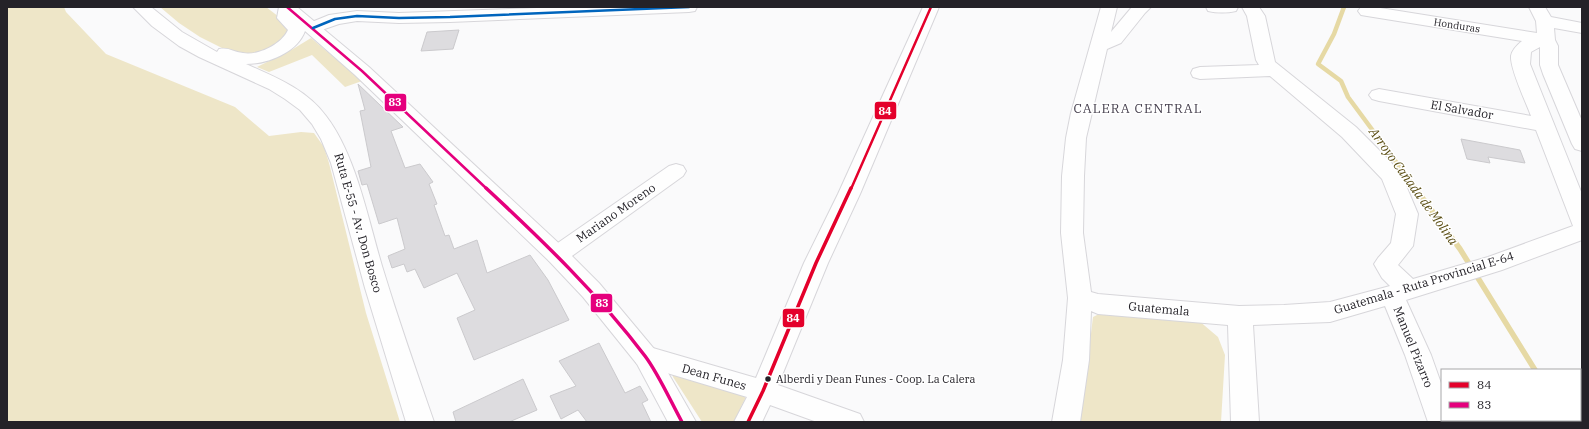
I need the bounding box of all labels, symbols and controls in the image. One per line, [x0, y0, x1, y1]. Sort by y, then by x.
street label: Honduras [1433, 15, 1481, 36]
line badge: 83 [384, 93, 407, 112]
text: 83 [388, 95, 402, 109]
street label: El Salvador [1430, 97, 1495, 123]
district label: CALERA CENTRAL [1074, 100, 1202, 117]
line badge: 84 [874, 101, 897, 120]
text: 84 [878, 104, 892, 118]
water label: Arroyo Cañada de Molina [1365, 123, 1462, 248]
street label: Ruta E-55 - Av. Don Bosco [331, 151, 386, 295]
street label: Mariano Moreno [573, 180, 658, 245]
street label: Guatemala - Ruta Provincial E-64 [1332, 248, 1516, 317]
line badge: 83 [590, 293, 613, 313]
text: 83 [595, 296, 609, 310]
street label: Guatemala [1128, 298, 1191, 319]
street label: Manuel Pizarro [1390, 304, 1437, 390]
line badge: 84 [782, 308, 805, 328]
text: 84 [786, 311, 800, 325]
street label: Dean Funes [680, 360, 748, 393]
legend [1441, 369, 1581, 421]
place label: Alberdi y Dean Funes - Coop. La Calera [776, 372, 975, 386]
marker: Alberdi y Dean Funes - Coop. La Calera [763, 374, 773, 384]
text: 84 [1477, 377, 1491, 392]
text: 83 [1477, 397, 1491, 412]

